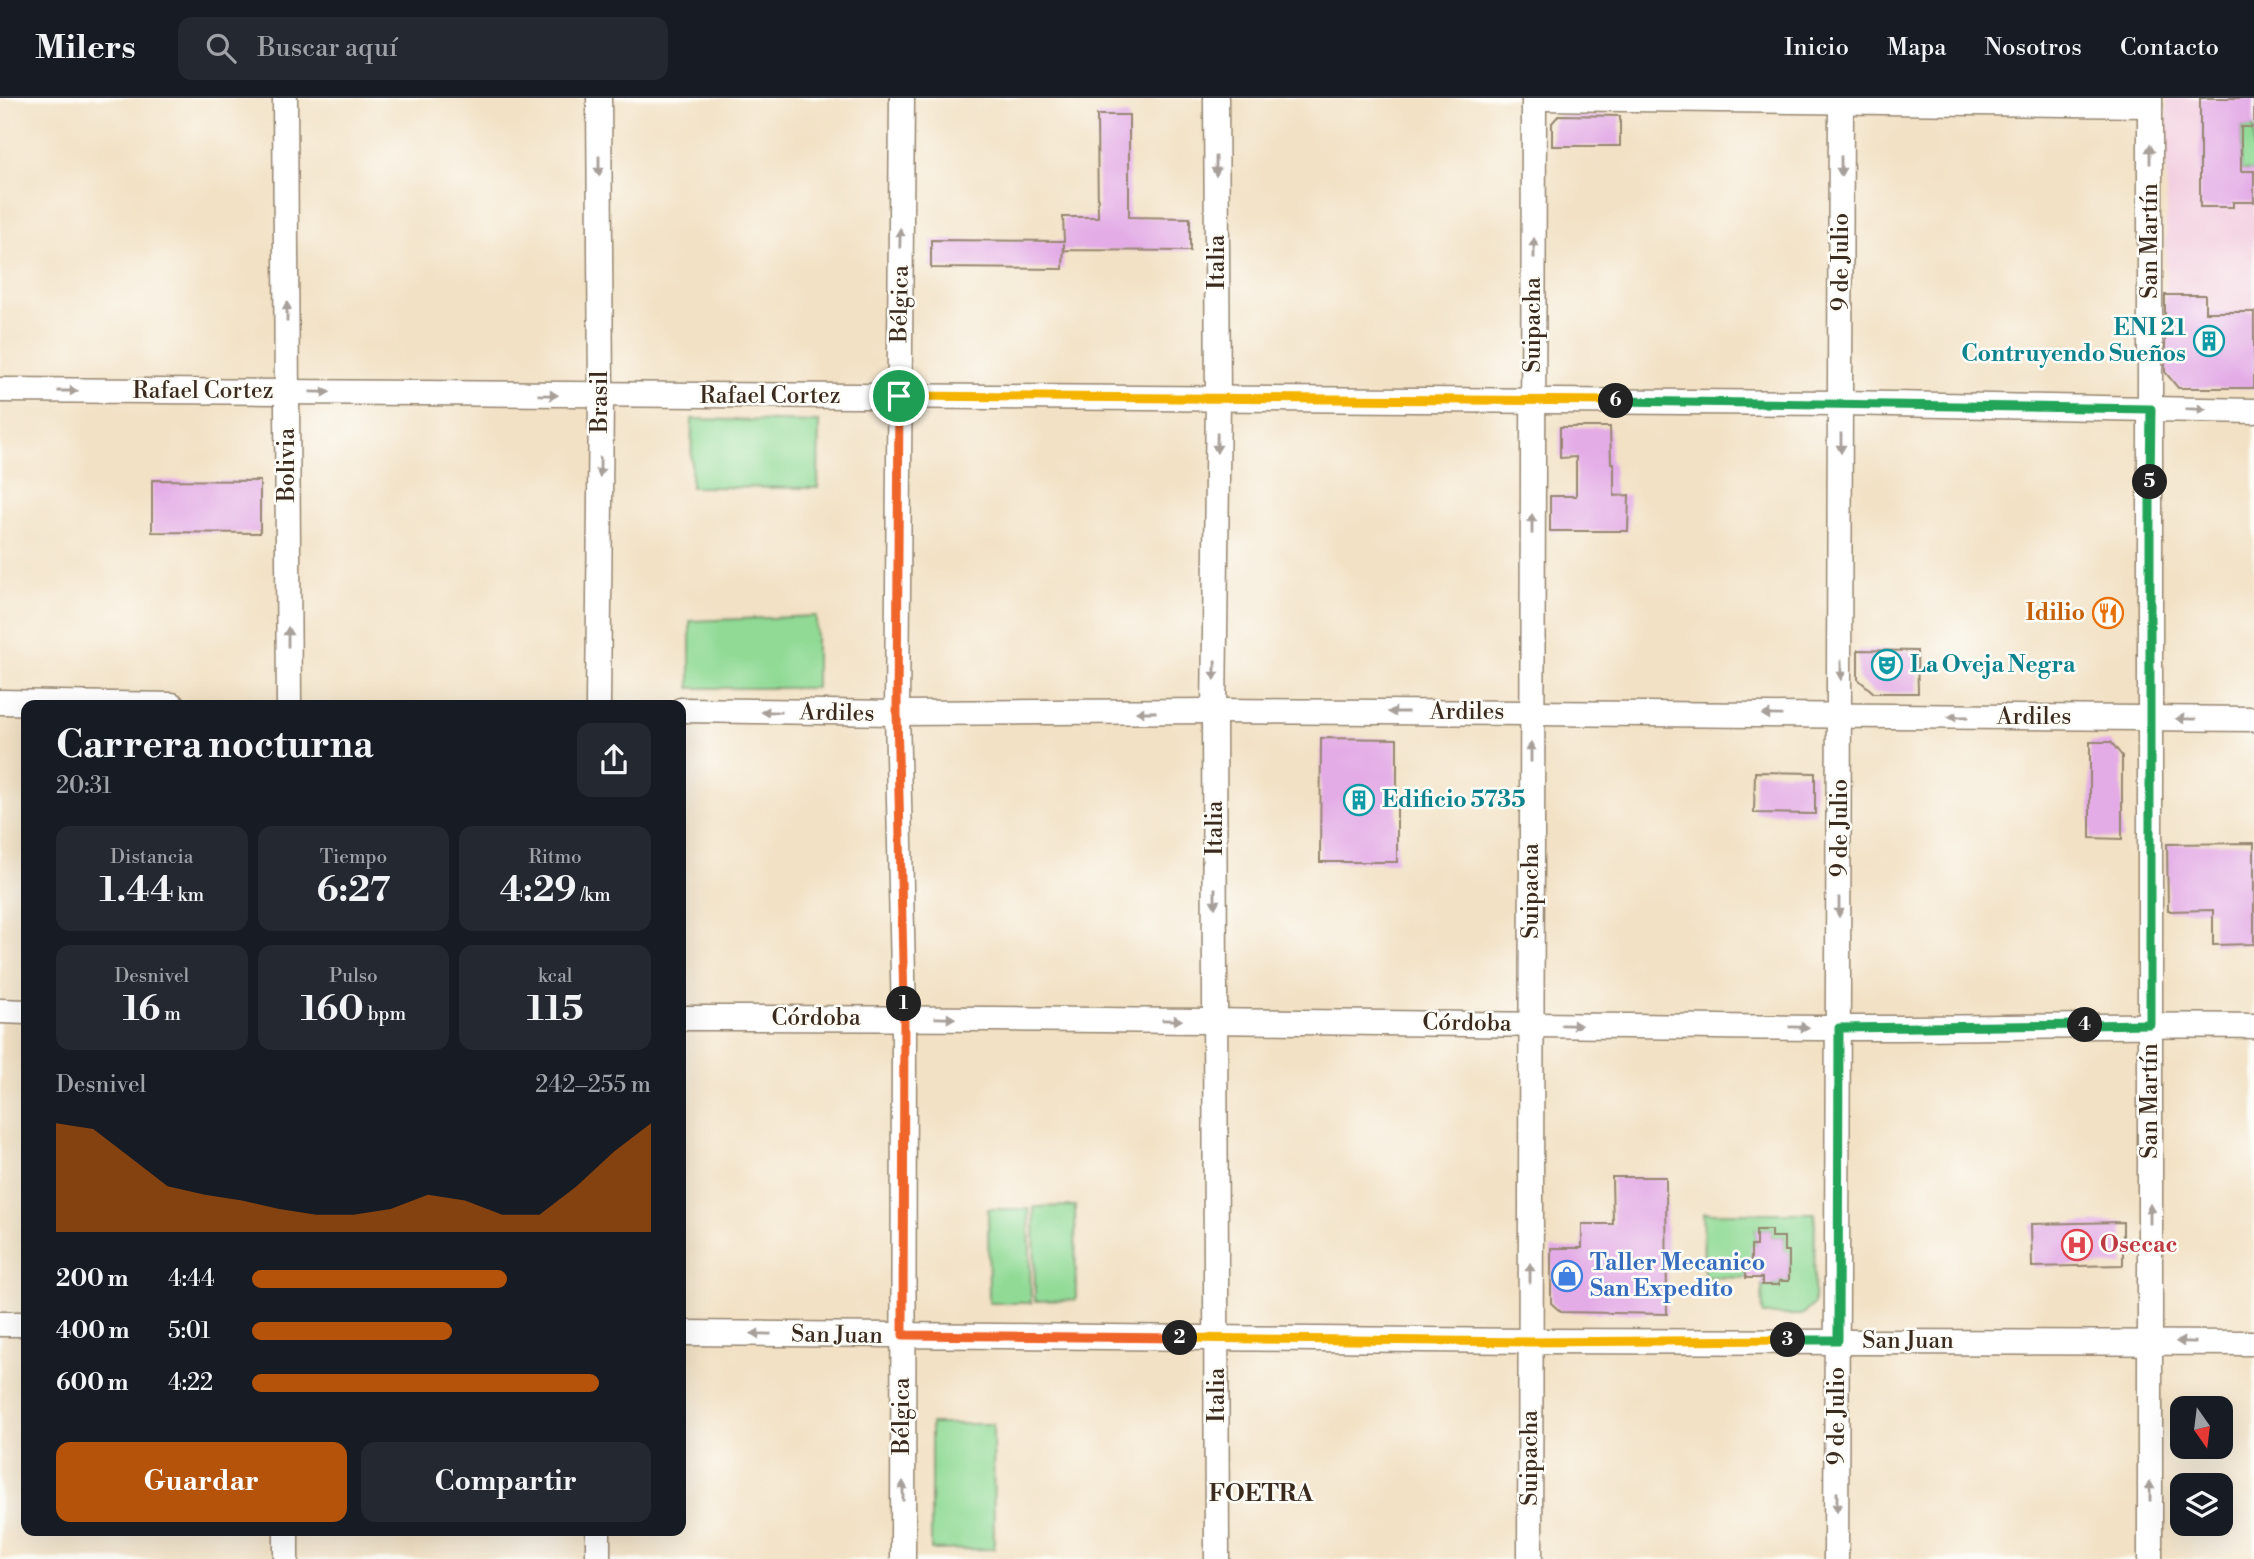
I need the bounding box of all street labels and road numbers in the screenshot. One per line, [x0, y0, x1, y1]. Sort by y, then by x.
street label: San Martín [2136, 183, 2164, 299]
street label: 9 de Julio [1827, 213, 1855, 311]
street label: Italia [1203, 234, 1231, 289]
street label: Bélgica [885, 265, 915, 344]
street label: Suipacha [1519, 277, 1547, 373]
street label: Brasil [586, 371, 614, 434]
street label: Rafael Cortez [132, 377, 274, 405]
street label: Rafael Cortez [699, 382, 841, 410]
street label: Bolivia [273, 428, 301, 503]
street label: Ardiles [798, 698, 875, 728]
street label: Ardiles [1429, 698, 1504, 726]
street label: Ardiles [1996, 703, 2071, 731]
street label: 9 de Julio [1826, 779, 1854, 877]
street label: Italia [1201, 800, 1229, 855]
street label: Suipacha [1517, 843, 1545, 939]
street label: Córdoba [771, 1004, 861, 1032]
street label: Córdoba [1422, 1008, 1512, 1038]
street label: San Martín [2136, 1043, 2164, 1159]
street label: San Juan [791, 1320, 883, 1350]
street label: San Juan [1862, 1327, 1954, 1355]
street label: Italia [1203, 1367, 1231, 1422]
street label: 9 de Julio [1823, 1367, 1851, 1465]
street label: Bélgica [888, 1377, 916, 1456]
street label: Suipacha [1516, 1410, 1544, 1506]

